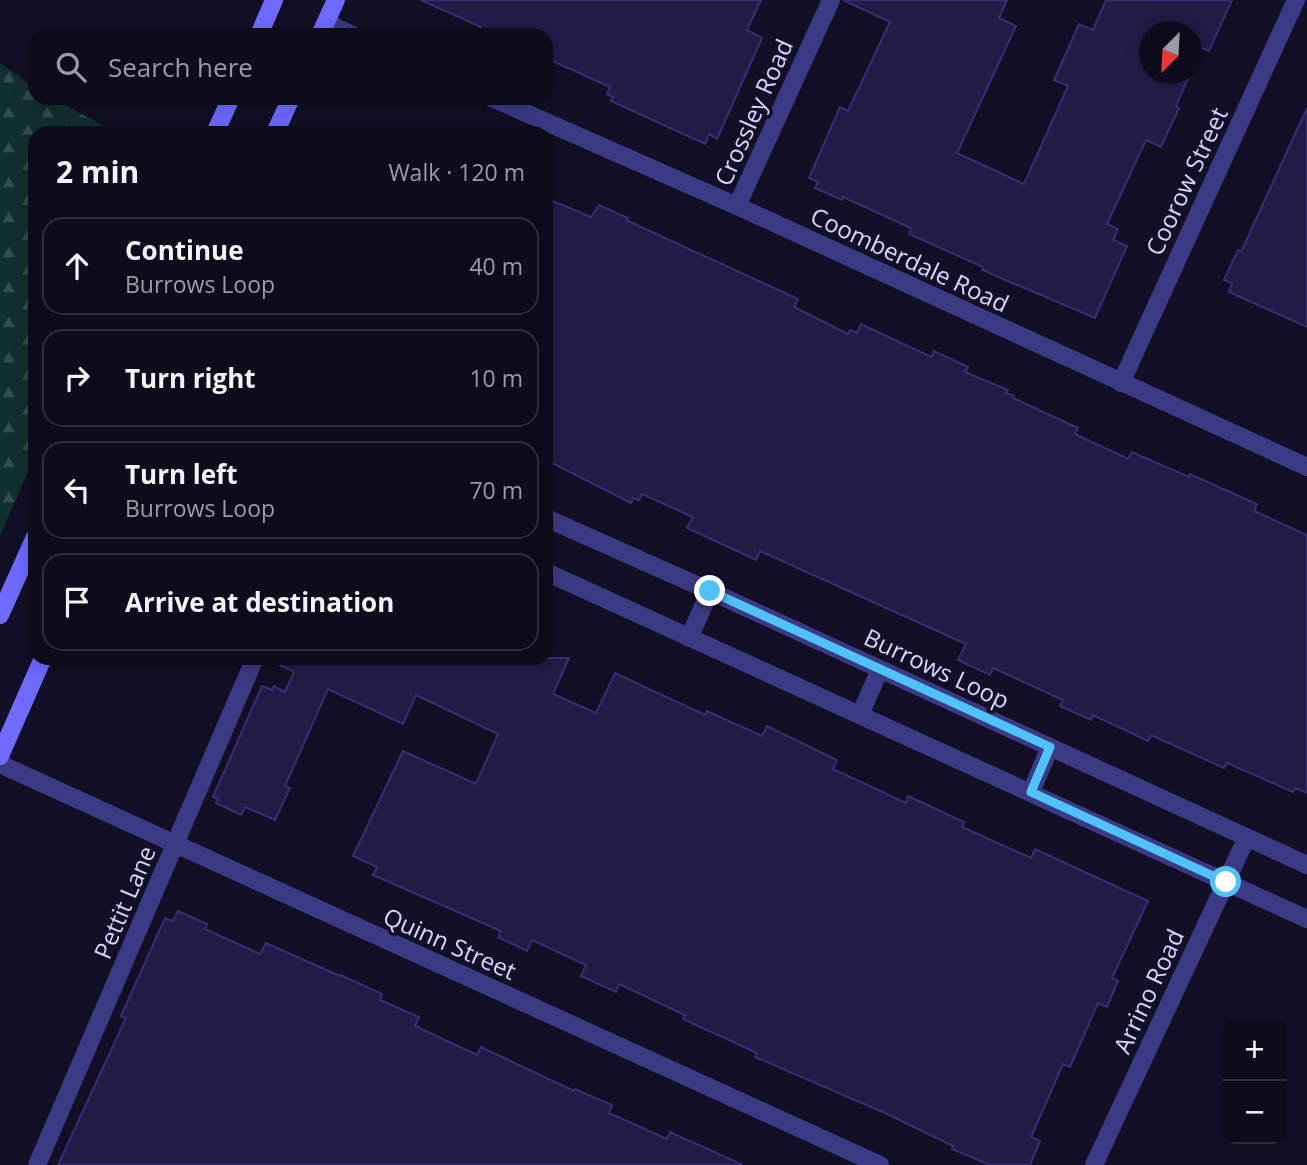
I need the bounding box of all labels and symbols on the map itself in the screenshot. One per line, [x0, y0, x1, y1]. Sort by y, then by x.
north arrow [1139, 21, 1202, 84]
street label: Crossley Road [706, 33, 800, 191]
street label: Coorow Street [1137, 101, 1235, 261]
street label: Coomberdale Road [805, 199, 1015, 319]
route end [694, 575, 725, 606]
street label: Burrows Loop [859, 620, 1015, 716]
street label: Pettit Lane [85, 840, 163, 964]
route start [1210, 866, 1241, 897]
street label: Quinn Street [378, 899, 522, 987]
street label: Arrino Road [1105, 924, 1191, 1058]

